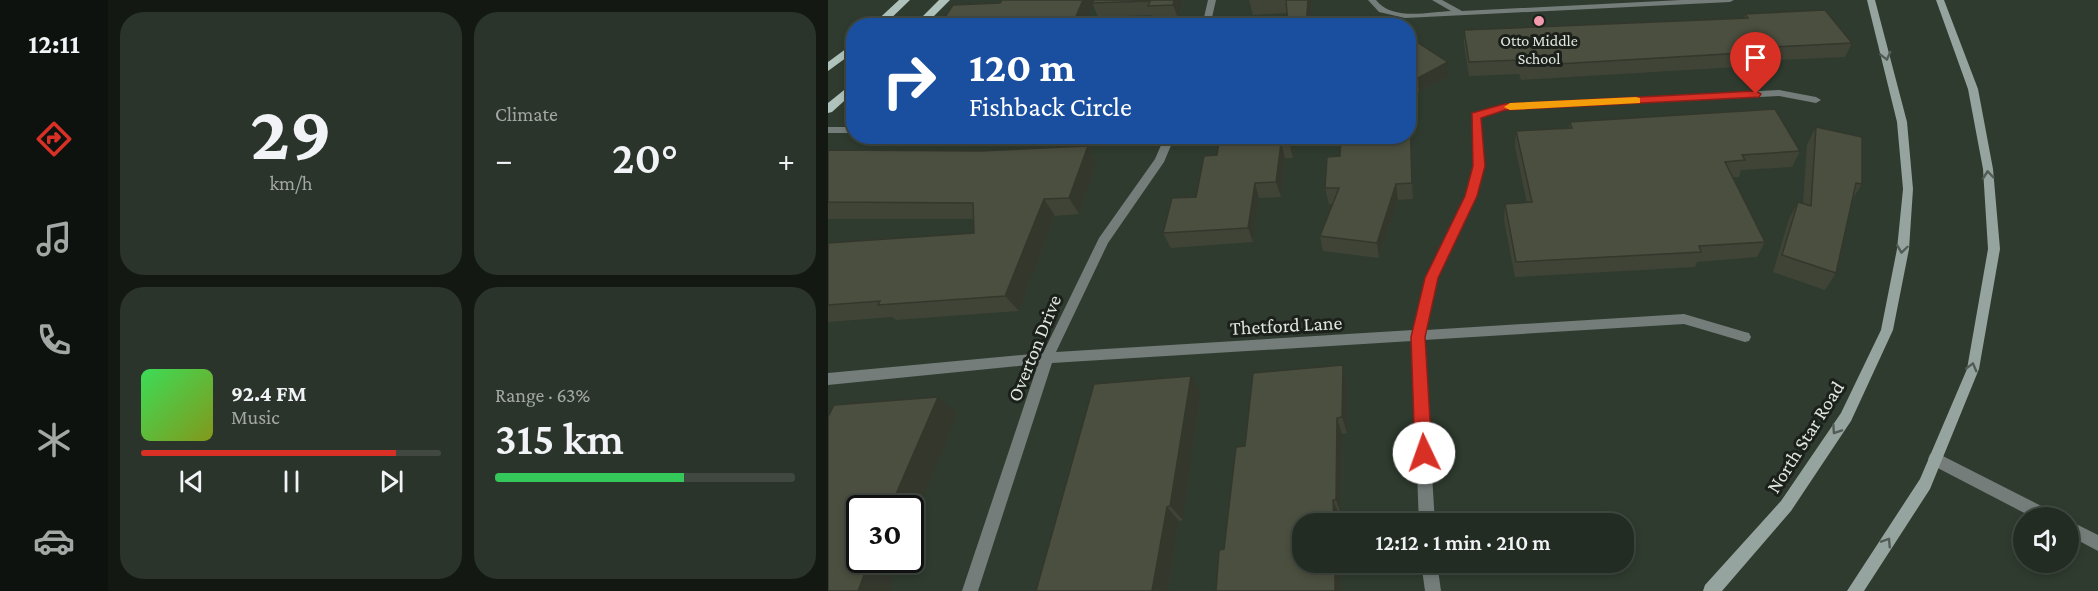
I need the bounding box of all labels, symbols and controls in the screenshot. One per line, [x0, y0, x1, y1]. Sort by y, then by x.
marker: Otto Middle School [1532, 14, 1546, 28]
text: 12:11 [28, 29, 80, 59]
place label: Otto Middle School [1500, 32, 1578, 67]
pin [1730, 32, 1781, 94]
icon: arrive [1739, 41, 1772, 74]
icon: right [870, 42, 948, 120]
text: 120 m [969, 43, 1075, 90]
one-way arrow [1879, 51, 1892, 61]
text: 29 [250, 89, 332, 176]
text: Fishback Circle [969, 92, 1132, 122]
text: Climate [495, 103, 558, 125]
icon: directions [33, 118, 75, 160]
text: 20° [612, 133, 678, 183]
text: − [495, 141, 512, 178]
text: + [778, 141, 795, 178]
one-way arrow [1982, 170, 1995, 179]
text: km/h [269, 172, 313, 194]
icon: music [33, 218, 75, 260]
one-way arrow [1897, 244, 1909, 253]
street label: Overton Drive [1003, 291, 1065, 404]
street label: Thetford Lane [1229, 311, 1343, 339]
icon: phone [33, 319, 75, 361]
one-way arrow [1965, 362, 1977, 373]
street label: North Star Road [1762, 377, 1848, 497]
text: 92.4 FM [231, 381, 307, 406]
text: Range · 63% [495, 384, 590, 406]
text: Music [231, 406, 280, 428]
text: 315 km [495, 414, 624, 464]
icon: climate [33, 419, 75, 461]
position arrow [1392, 421, 1456, 485]
one-way arrow [1833, 424, 1844, 435]
icon: previous [175, 465, 208, 498]
icon: pause [275, 465, 308, 498]
icon: next [375, 465, 408, 498]
speed limit sign: 30 [846, 495, 924, 573]
map controls [2013, 507, 2079, 573]
button: sound [2013, 507, 2079, 573]
icon: car [33, 520, 75, 562]
text: 12:12 · 1 min · 210 m [1375, 530, 1551, 555]
one-way arrow [1880, 538, 1891, 549]

